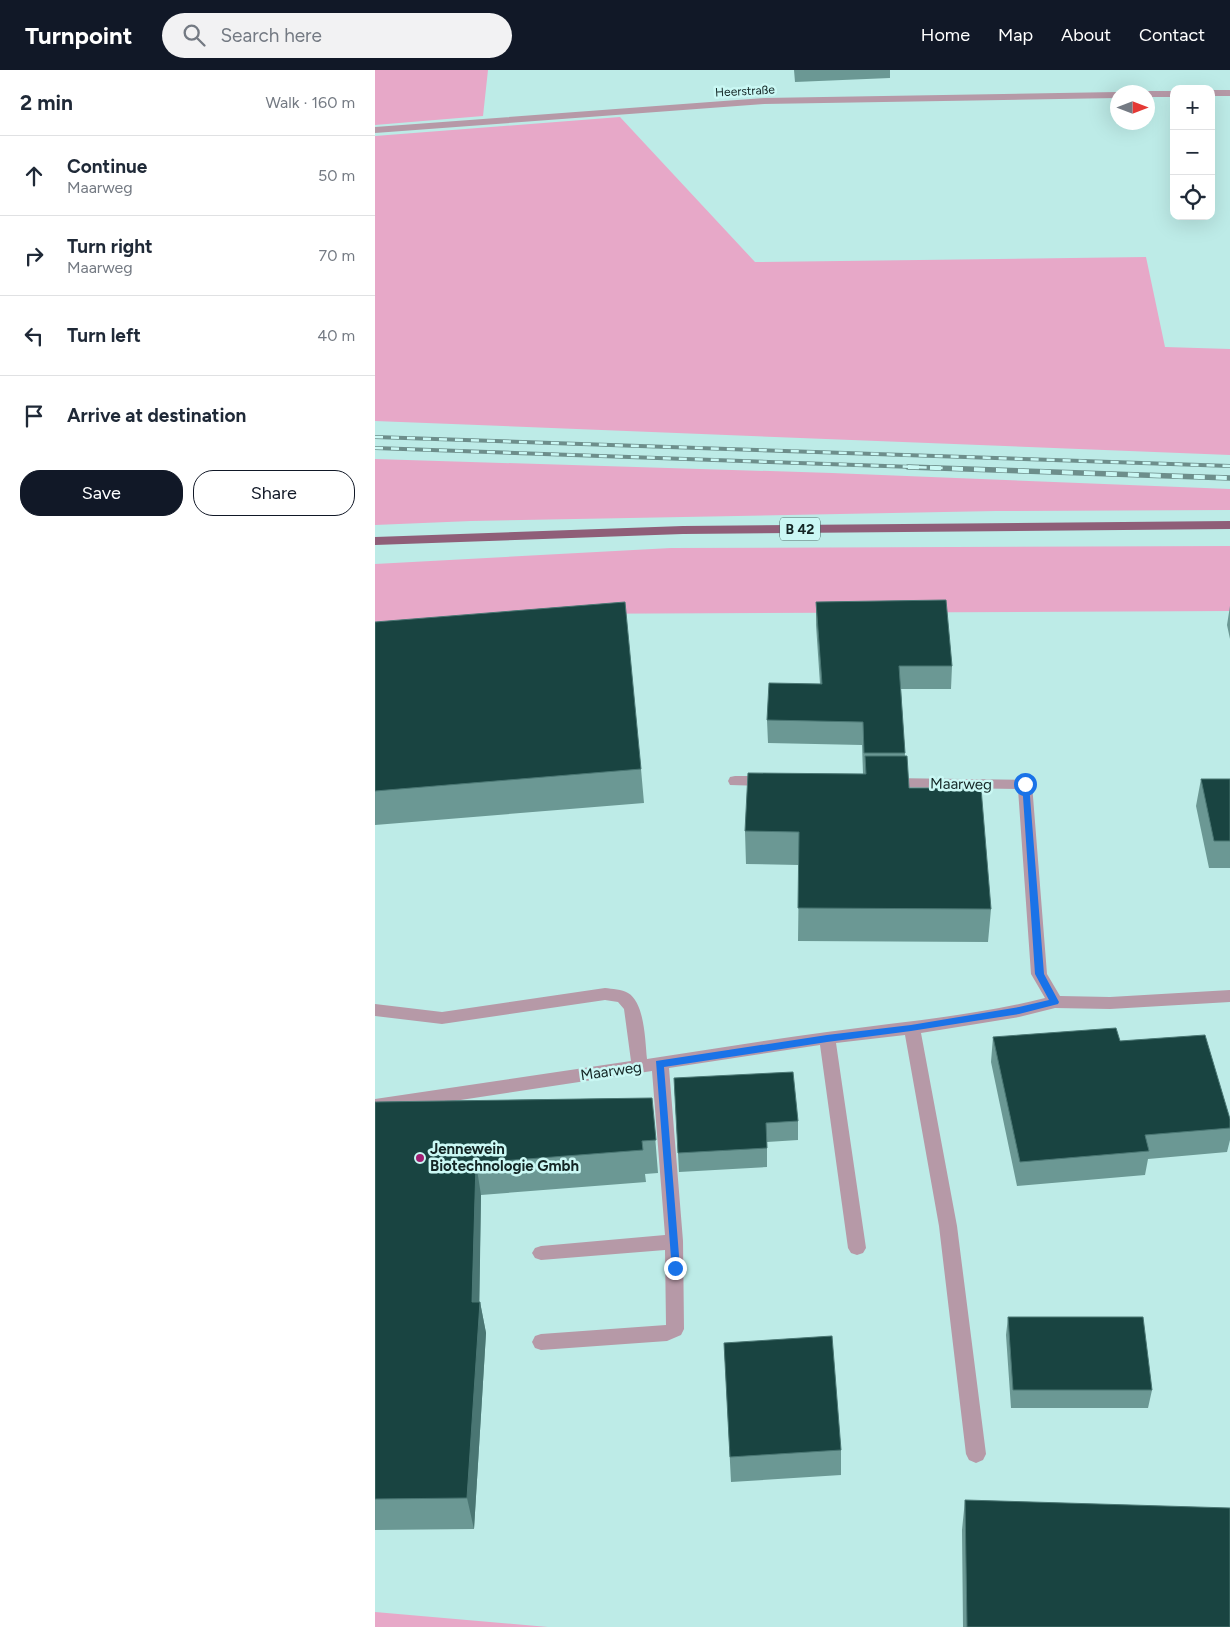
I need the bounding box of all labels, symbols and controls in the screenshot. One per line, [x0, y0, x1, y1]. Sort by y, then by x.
search box [162, 13, 512, 58]
text: Turnpoint [25, 21, 132, 50]
icon: search [180, 21, 208, 49]
text: Search here [220, 24, 322, 47]
text: Home [921, 24, 970, 46]
text: Map [998, 24, 1033, 46]
text: About [1061, 24, 1111, 46]
text: Contact [1139, 24, 1205, 46]
street label: Heerstraße [715, 82, 776, 100]
north arrow [1110, 85, 1155, 130]
map controls [1170, 85, 1215, 220]
button: + [1170, 85, 1215, 130]
text: 2 min [20, 90, 73, 115]
text: Walk · 160 m [265, 93, 355, 112]
button: − [1170, 130, 1215, 175]
text: Continue [67, 155, 147, 178]
icon: ahead [20, 162, 48, 190]
text: 50 m [318, 166, 355, 185]
button: locate [1170, 175, 1215, 220]
text: Maarweg [67, 178, 133, 197]
text: Turn right [67, 235, 153, 258]
icon: right [20, 242, 48, 270]
text: 70 m [319, 246, 355, 265]
text: Maarweg [67, 258, 133, 277]
icon: left [20, 322, 48, 350]
text: Turn left [67, 324, 141, 347]
text: 40 m [317, 326, 355, 345]
icon: arrive [20, 402, 48, 430]
text: Arrive at destination [67, 404, 246, 427]
button: Save [20, 470, 183, 516]
button: Share [193, 470, 355, 516]
road number: B 42 [780, 518, 820, 540]
route start [1014, 773, 1037, 796]
street label: Maarweg [930, 774, 992, 794]
street label: Maarweg [579, 1058, 643, 1084]
place label: Jennewein Biotechnologie Gmbh [430, 1140, 579, 1175]
marker: Jennewein Biotechnologie Gmbh [414, 1152, 426, 1164]
route end [664, 1257, 687, 1280]

